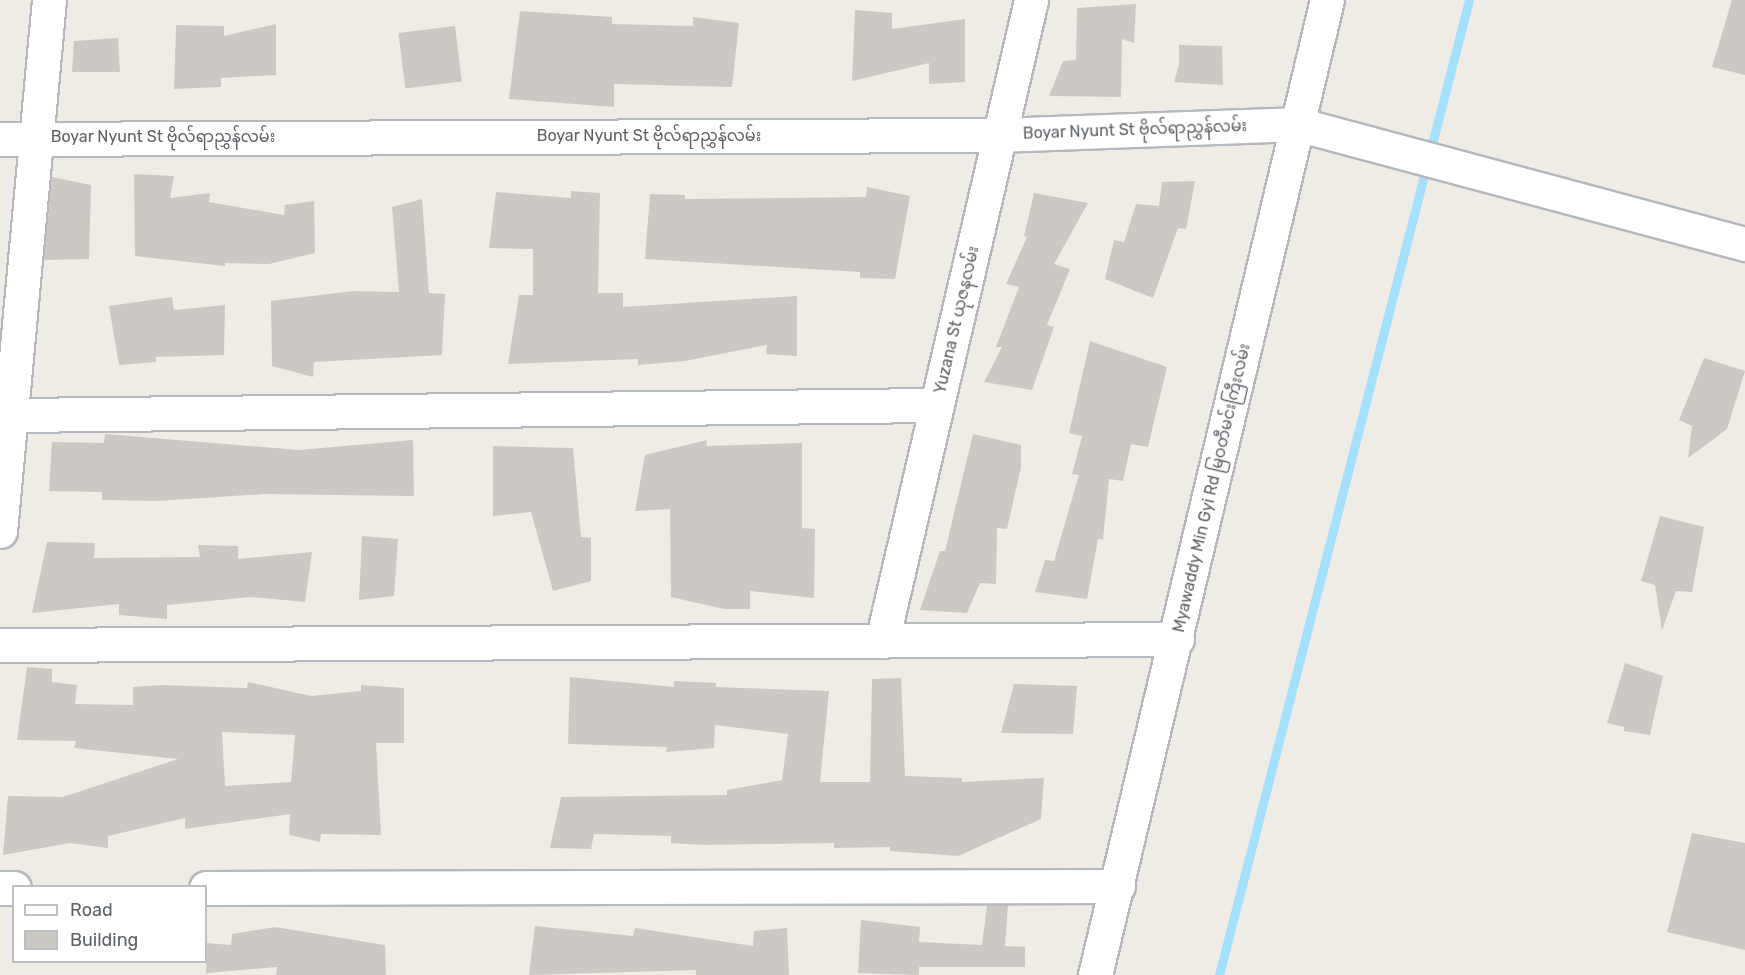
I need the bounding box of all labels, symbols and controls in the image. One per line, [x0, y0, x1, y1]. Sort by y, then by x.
street label: Boyar Nyunt St ဗိုလ်ရာညွှန်လမ်း [1022, 116, 1248, 144]
street label: Boyar Nyunt St ဗိုလ်ရာညွှန်လမ်း [537, 126, 761, 146]
street label: Boyar Nyunt St ဗိုလ်ရာညွှန်လမ်း [51, 127, 275, 147]
street label: Yuzana St ယုဇနလမ်း [931, 244, 983, 396]
street label: Myawaddy Min Gyi Rd မြဝတီမင်းကြီးလမ်း [1169, 341, 1255, 635]
legend [12, 885, 207, 963]
text: Road [70, 899, 113, 921]
text: Building [70, 929, 138, 951]

